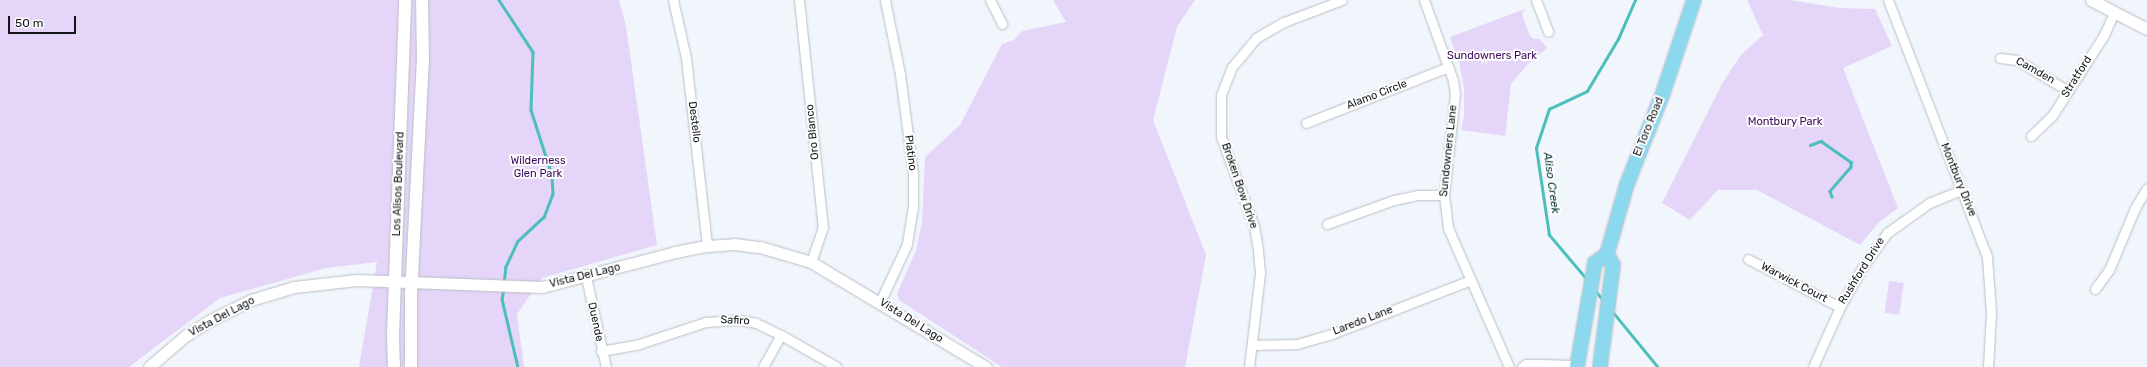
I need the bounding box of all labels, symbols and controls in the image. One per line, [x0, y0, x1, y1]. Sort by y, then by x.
scale bar [10, 8, 78, 34]
text: 50 m [15, 16, 43, 30]
park label: Sundowners Park [1447, 49, 1537, 63]
street label: Stratford [2059, 54, 2095, 100]
street label: Camden [2013, 55, 2057, 87]
street label: Alamo Circle [1345, 77, 1409, 113]
street label: El Toro Road [1631, 95, 1667, 159]
street label: Destello [685, 101, 703, 143]
street label: Oro Blanco [804, 104, 822, 160]
street label: Sundowners Lane [1438, 105, 1460, 197]
park label: Montbury Park [1748, 115, 1822, 129]
street label: Los Alisos Boulevard [391, 131, 407, 237]
street label: Platino [901, 134, 919, 172]
street label: Broken Bow Drive [1218, 141, 1260, 231]
street label: Montbury Drive [1937, 141, 1979, 219]
water label: Aliso Creek [1540, 151, 1562, 215]
park label: Wilderness Glen Park [510, 155, 566, 181]
street label: Rushford Drive [1836, 235, 1888, 307]
street label: Warwick Court [1758, 260, 1830, 306]
street label: Vista Del Lago [548, 261, 622, 291]
street label: Vista Del Lago [187, 294, 257, 340]
street label: Vista Del Lago [877, 296, 945, 346]
street label: Duende [584, 301, 606, 343]
street label: Laredo Lane [1331, 304, 1395, 338]
street label: Safiro [720, 314, 750, 328]

